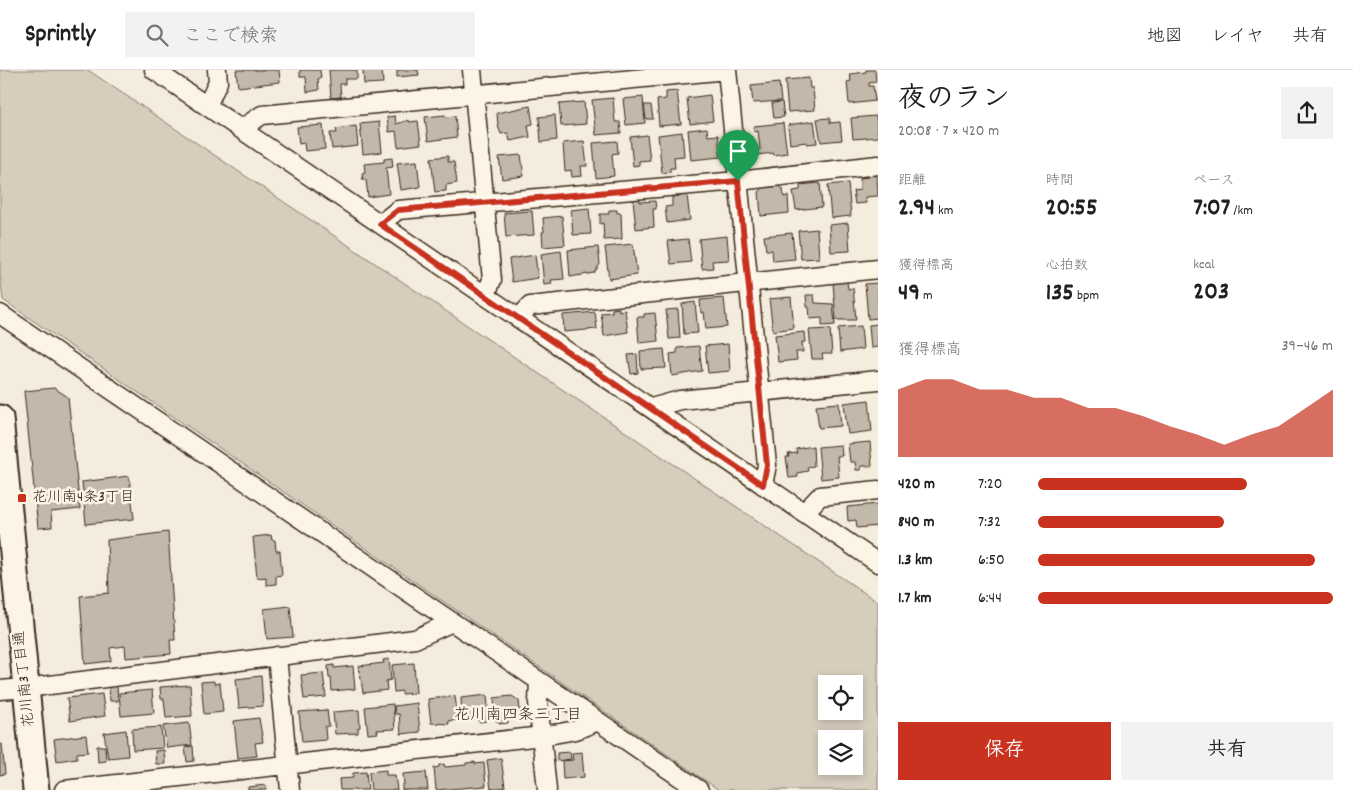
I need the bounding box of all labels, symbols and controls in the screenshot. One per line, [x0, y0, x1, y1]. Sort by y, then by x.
search box [125, 12, 475, 57]
text: Sprintly [25, 18, 95, 52]
icon: search [143, 21, 171, 49]
text: ここで検索 [183, 24, 278, 51]
text: 地図 [1147, 25, 1183, 50]
text: レイヤ [1211, 25, 1264, 50]
text: 共有 [1292, 25, 1328, 50]
text: 夜のラン [898, 81, 1010, 121]
button: share [1281, 87, 1333, 139]
text: 20:08 · 7 × 420 m [898, 120, 999, 143]
pin [717, 130, 759, 181]
icon: arrive [724, 137, 752, 165]
text: 距離 [898, 171, 926, 191]
text: 時間 [1046, 171, 1074, 191]
text: ペース [1193, 171, 1235, 191]
text: 2.94 [898, 191, 935, 227]
text: 20:55 [1046, 191, 1098, 227]
text: 7:07 [1193, 191, 1230, 227]
text: km [935, 201, 953, 221]
text: /km [1230, 201, 1253, 221]
text: kcal [1193, 255, 1215, 275]
text: 獲得標高 [898, 256, 954, 276]
text: 心拍数 [1046, 256, 1088, 276]
text: 203 [1193, 275, 1229, 311]
text: 49 [898, 276, 920, 312]
text: 135 [1046, 276, 1074, 312]
text: m [920, 286, 933, 306]
text: bpm [1074, 286, 1099, 306]
text: 39–46 m [1281, 335, 1333, 358]
text: 獲得標高 [898, 339, 962, 362]
text: 420 m [898, 473, 935, 496]
text: 7:20 [978, 473, 1003, 496]
place label: 花川南4条3丁目 [32, 487, 135, 509]
marker: 花川南4条3丁目 [16, 492, 28, 504]
text: 840 m [898, 511, 934, 534]
text: 7:32 [978, 511, 1001, 534]
text: 1.3 km [898, 549, 932, 572]
text: 6:50 [978, 549, 1005, 572]
text: 1.7 km [898, 587, 932, 610]
text: 6:44 [978, 587, 1002, 610]
street label: 花川南3丁目通 [9, 630, 41, 728]
map controls [818, 675, 863, 775]
button: locate [818, 675, 863, 720]
district label: 花川南四条三丁目 [454, 704, 582, 727]
button: 保存 [898, 722, 1111, 780]
button: 共有 [1121, 722, 1333, 780]
button: layers [818, 730, 863, 775]

